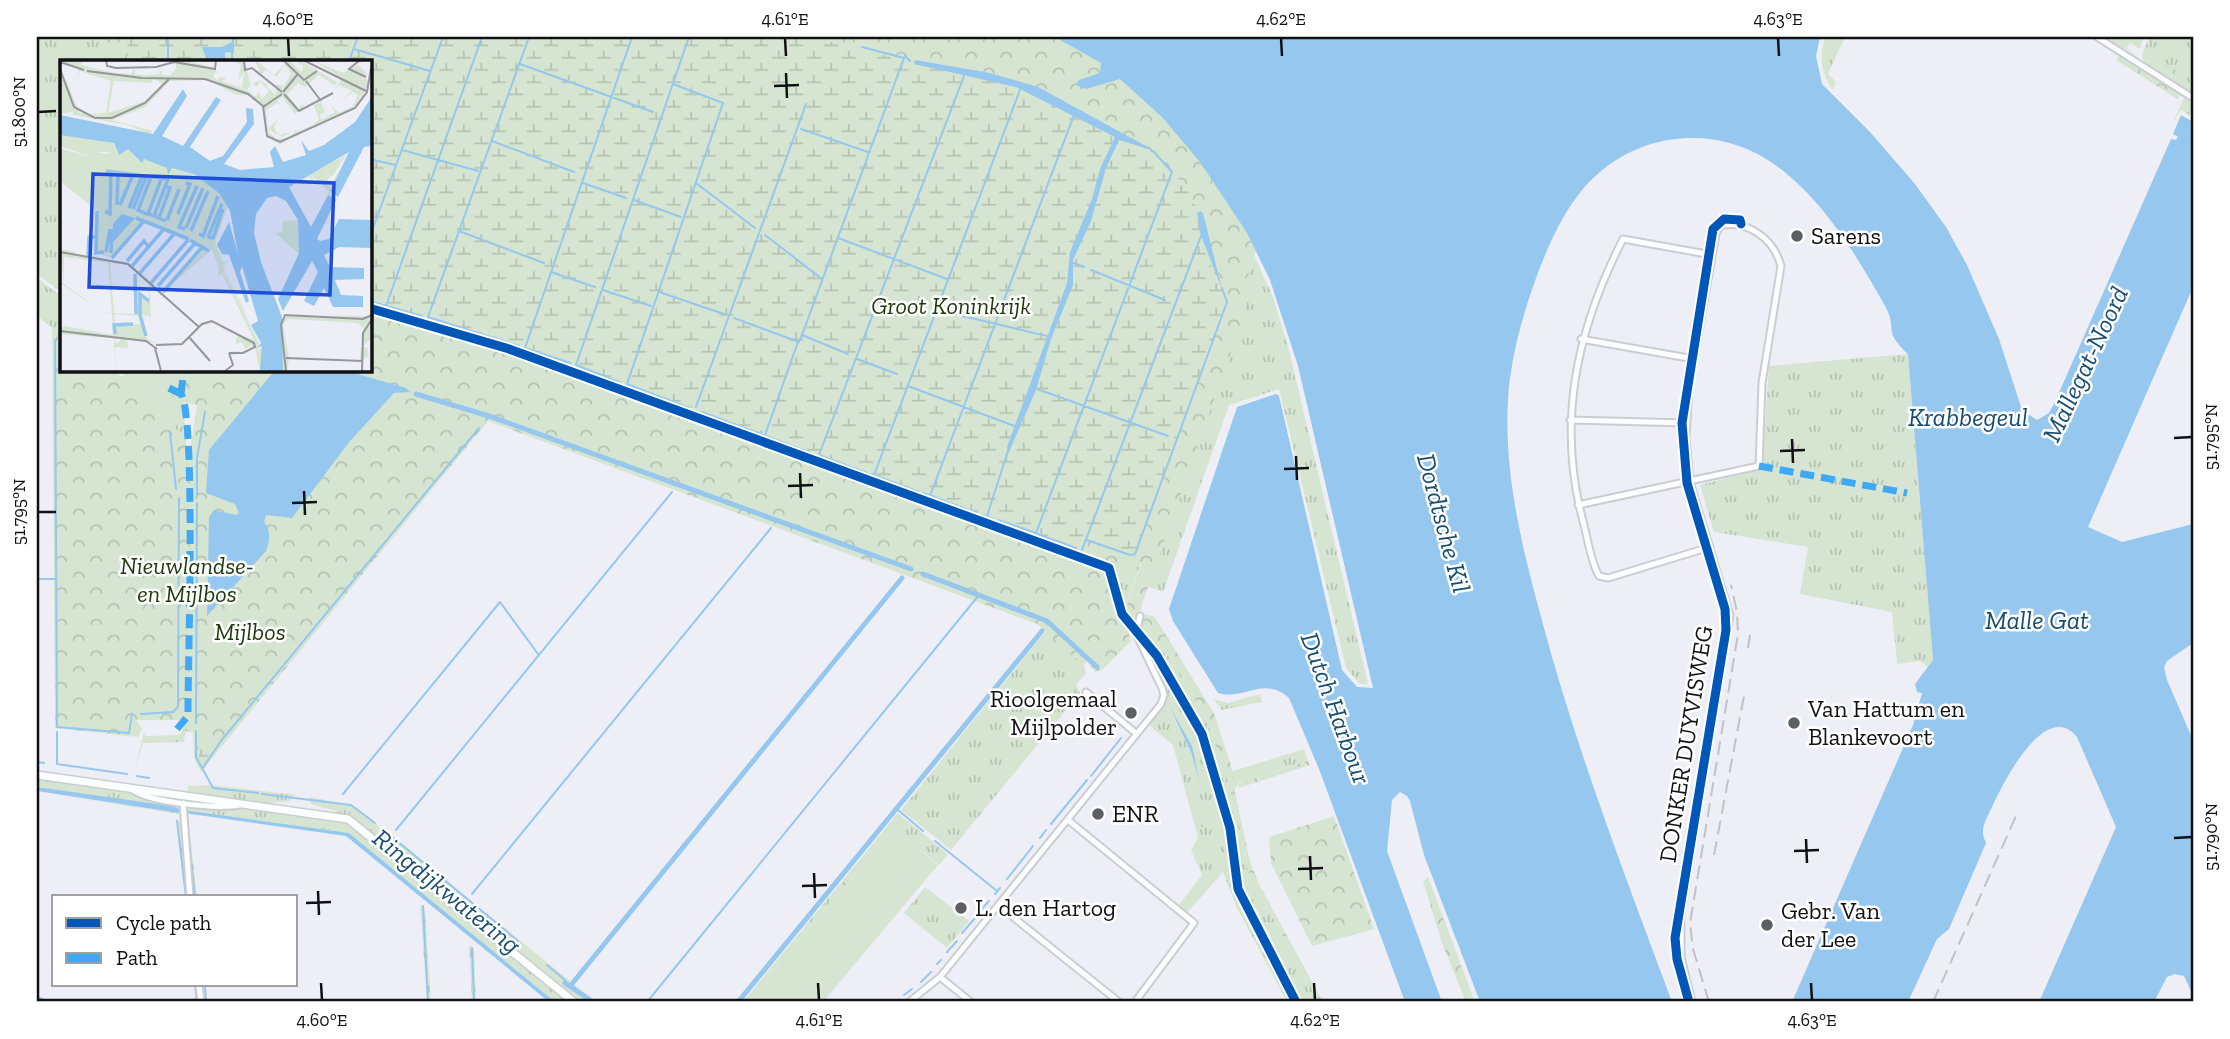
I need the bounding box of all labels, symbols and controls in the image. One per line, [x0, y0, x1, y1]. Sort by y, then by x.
text: 4.60°E [263, 8, 313, 30]
text: 4.61°E [762, 8, 808, 30]
text: 4.62°E [1256, 8, 1306, 30]
text: 4.63°E [1753, 8, 1803, 30]
inset map [60, 60, 371, 371]
text: 51.800°N [8, 77, 30, 147]
place label: Sarens [1811, 221, 1881, 250]
marker: Sarens [1789, 228, 1805, 244]
water label: Mallegat-Noord [2035, 281, 2135, 447]
park label: Groot Koninkrijk [871, 291, 1031, 320]
water label: Krabbegeul [1908, 401, 2028, 433]
text: 51.795°N [2200, 404, 2222, 470]
water label: Dordtsche Kil [1410, 450, 1478, 596]
text: 51.795°N [8, 479, 30, 545]
park label: Nieuwlandse- en Mijlbos [120, 551, 254, 608]
water label: Malle Gat [1985, 604, 2089, 636]
park label: Mijlbos [214, 617, 286, 646]
street label: DONKER DUYVISWEG [1652, 623, 1719, 864]
water label: Dutch Harbour [1294, 628, 1378, 788]
place label: Rioolgemaal Mijlpolder [990, 684, 1117, 741]
place label: Van Hattum en Blankevoort [1807, 694, 1965, 751]
marker: Rioolgemaal Mijlpolder [1123, 705, 1139, 721]
marker: Van Hattum en Blankevoort [1786, 715, 1802, 731]
place label: ENR [1112, 799, 1159, 828]
text: 51.790°N [2200, 803, 2222, 871]
marker: ENR [1090, 806, 1106, 822]
water label: Ringdijkwatering [366, 821, 528, 961]
place label: L. den Hartog [975, 893, 1116, 922]
legend [52, 895, 298, 986]
place label: Gebr. Van der Lee [1781, 896, 1880, 953]
marker: L. den Hartog [953, 900, 969, 916]
text: Cycle path [116, 910, 211, 935]
marker: Gebr. Van der Lee [1759, 917, 1775, 933]
text: Path [116, 945, 158, 970]
text: 4.60°E [297, 1009, 347, 1031]
text: 4.61°E [796, 1009, 842, 1031]
text: 4.62°E [1290, 1009, 1340, 1031]
text: 4.63°E [1787, 1009, 1837, 1031]

